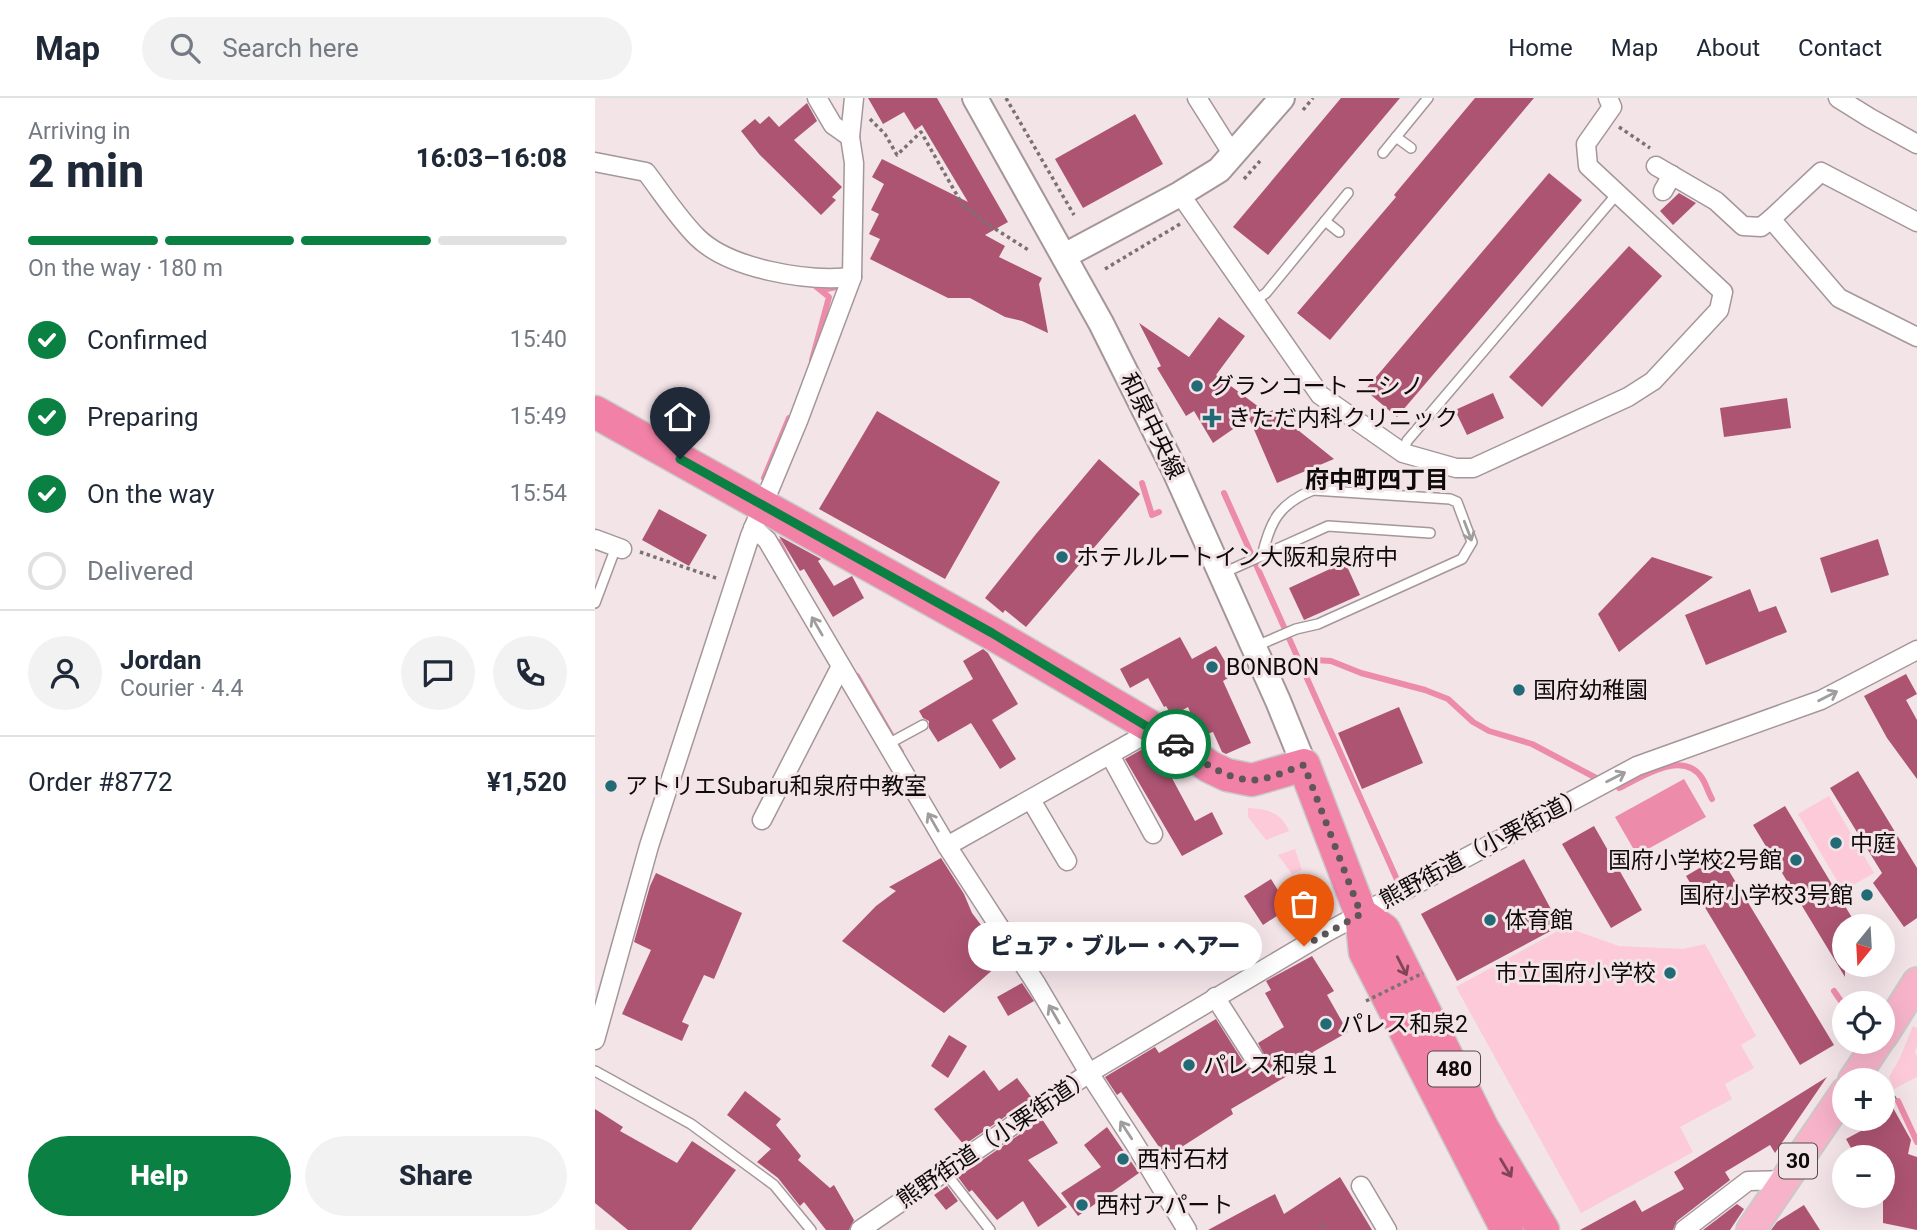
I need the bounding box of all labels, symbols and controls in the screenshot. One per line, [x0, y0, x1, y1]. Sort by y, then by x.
search box [142, 17, 632, 80]
text: Map [35, 29, 100, 68]
icon: search [166, 29, 204, 67]
text: Search here [222, 33, 359, 63]
text: Home [1508, 34, 1573, 62]
text: Map [1611, 34, 1658, 62]
text: About [1696, 34, 1760, 62]
text: Contact [1798, 34, 1882, 62]
text: Arriving in [28, 118, 131, 145]
text: 16:03–16:08 [416, 143, 567, 173]
text: 2 min [28, 144, 144, 198]
text: On the way · 180 m [28, 255, 223, 282]
icon: check [28, 321, 66, 359]
text: Confirmed [87, 325, 208, 355]
text: 15:40 [510, 326, 567, 353]
street label: 和泉中央線 [1115, 368, 1189, 484]
place label: グランコート ニシノ [1211, 373, 1424, 400]
marker: グランコート ニシノ [1189, 378, 1205, 394]
pin [650, 387, 710, 459]
icon: check [28, 398, 66, 436]
icon: home [661, 398, 699, 436]
text: Preparing [87, 402, 199, 432]
text: 15:49 [510, 403, 567, 430]
place label: きただ内科クリニック [1228, 405, 1458, 432]
marker: きただ内科クリニック [1202, 408, 1222, 428]
district label: 府中町四丁目 [1305, 466, 1449, 494]
icon: check [28, 475, 66, 513]
text: On the way [87, 479, 215, 509]
text: 15:54 [510, 480, 567, 507]
one-way arrow [1463, 519, 1475, 541]
place label: ホテルルートイン大阪和泉府中 [1076, 544, 1398, 571]
marker: ホテルルートイン大阪和泉府中 [1054, 549, 1070, 565]
text: Delivered [87, 556, 194, 586]
one-way arrow [810, 616, 824, 636]
button: person [28, 636, 102, 710]
button: chat [401, 636, 475, 710]
button: phone [493, 636, 567, 710]
text: Jordan [120, 645, 202, 675]
place label: BONBON [1226, 654, 1319, 681]
marker: BONBON [1204, 659, 1220, 675]
text: Courier · 4.4 [120, 675, 243, 702]
place label: 国府幼稚園 [1533, 677, 1648, 704]
marker: 国府幼稚園 [1511, 682, 1527, 698]
one-way arrow [1817, 689, 1838, 703]
courier [1141, 709, 1211, 779]
icon: car [1157, 725, 1195, 763]
text: Order #8772 [28, 767, 173, 797]
text: ¥1,520 [487, 767, 567, 797]
one-way arrow [1605, 770, 1626, 784]
place label: アトリエSubaru和泉府中教室 [625, 773, 927, 800]
marker: アトリエSubaru和泉府中教室 [603, 778, 619, 794]
street label: 熊野街道（小栗街道） [1375, 782, 1591, 914]
one-way arrow [926, 812, 940, 832]
place label: 中庭 [1850, 830, 1896, 857]
marker: 中庭 [1828, 835, 1844, 851]
place label: 国府小学校2号館 [1608, 847, 1782, 874]
marker: 国府小学校2号館 [1788, 852, 1804, 868]
pin [1274, 874, 1334, 946]
place label: 国府小学校3号館 [1679, 882, 1853, 909]
icon: bag [1285, 885, 1323, 923]
marker: 国府小学校3号館 [1859, 887, 1875, 903]
place label: 体育館 [1504, 907, 1573, 934]
marker: 体育館 [1482, 912, 1498, 928]
north arrow [1832, 914, 1895, 976]
map controls [1832, 914, 1895, 1208]
callout: ピュア・ブルー・ヘアー [968, 922, 1262, 970]
text: ピュア・ブルー・ヘアー [989, 933, 1241, 960]
one-way arrow [1396, 955, 1410, 976]
place label: 市立国府小学校 [1495, 960, 1656, 987]
marker: 市立国府小学校 [1662, 965, 1678, 981]
button: locate [1832, 991, 1895, 1054]
one-way arrow [1047, 1005, 1061, 1025]
place label: パレス和泉2 [1340, 1011, 1468, 1038]
marker: パレス和泉2 [1318, 1016, 1334, 1032]
place label: パレス和泉１ [1203, 1052, 1341, 1079]
road number: 480 [1428, 1052, 1480, 1086]
marker: パレス和泉１ [1181, 1057, 1197, 1073]
street label: 熊野街道（小栗街道） [892, 1063, 1098, 1213]
button: + [1832, 1068, 1895, 1131]
one-way arrow [1119, 1121, 1133, 1140]
button: Help [28, 1136, 291, 1216]
button: Share [305, 1136, 567, 1216]
road number: 30 [1779, 1144, 1817, 1178]
button: − [1832, 1145, 1895, 1208]
place label: 西村石材 [1137, 1146, 1229, 1173]
marker: 西村石材 [1115, 1151, 1131, 1167]
one-way arrow [1499, 1157, 1513, 1177]
place label: 西村アパート [1096, 1192, 1234, 1219]
marker: 西村アパート [1074, 1197, 1090, 1213]

